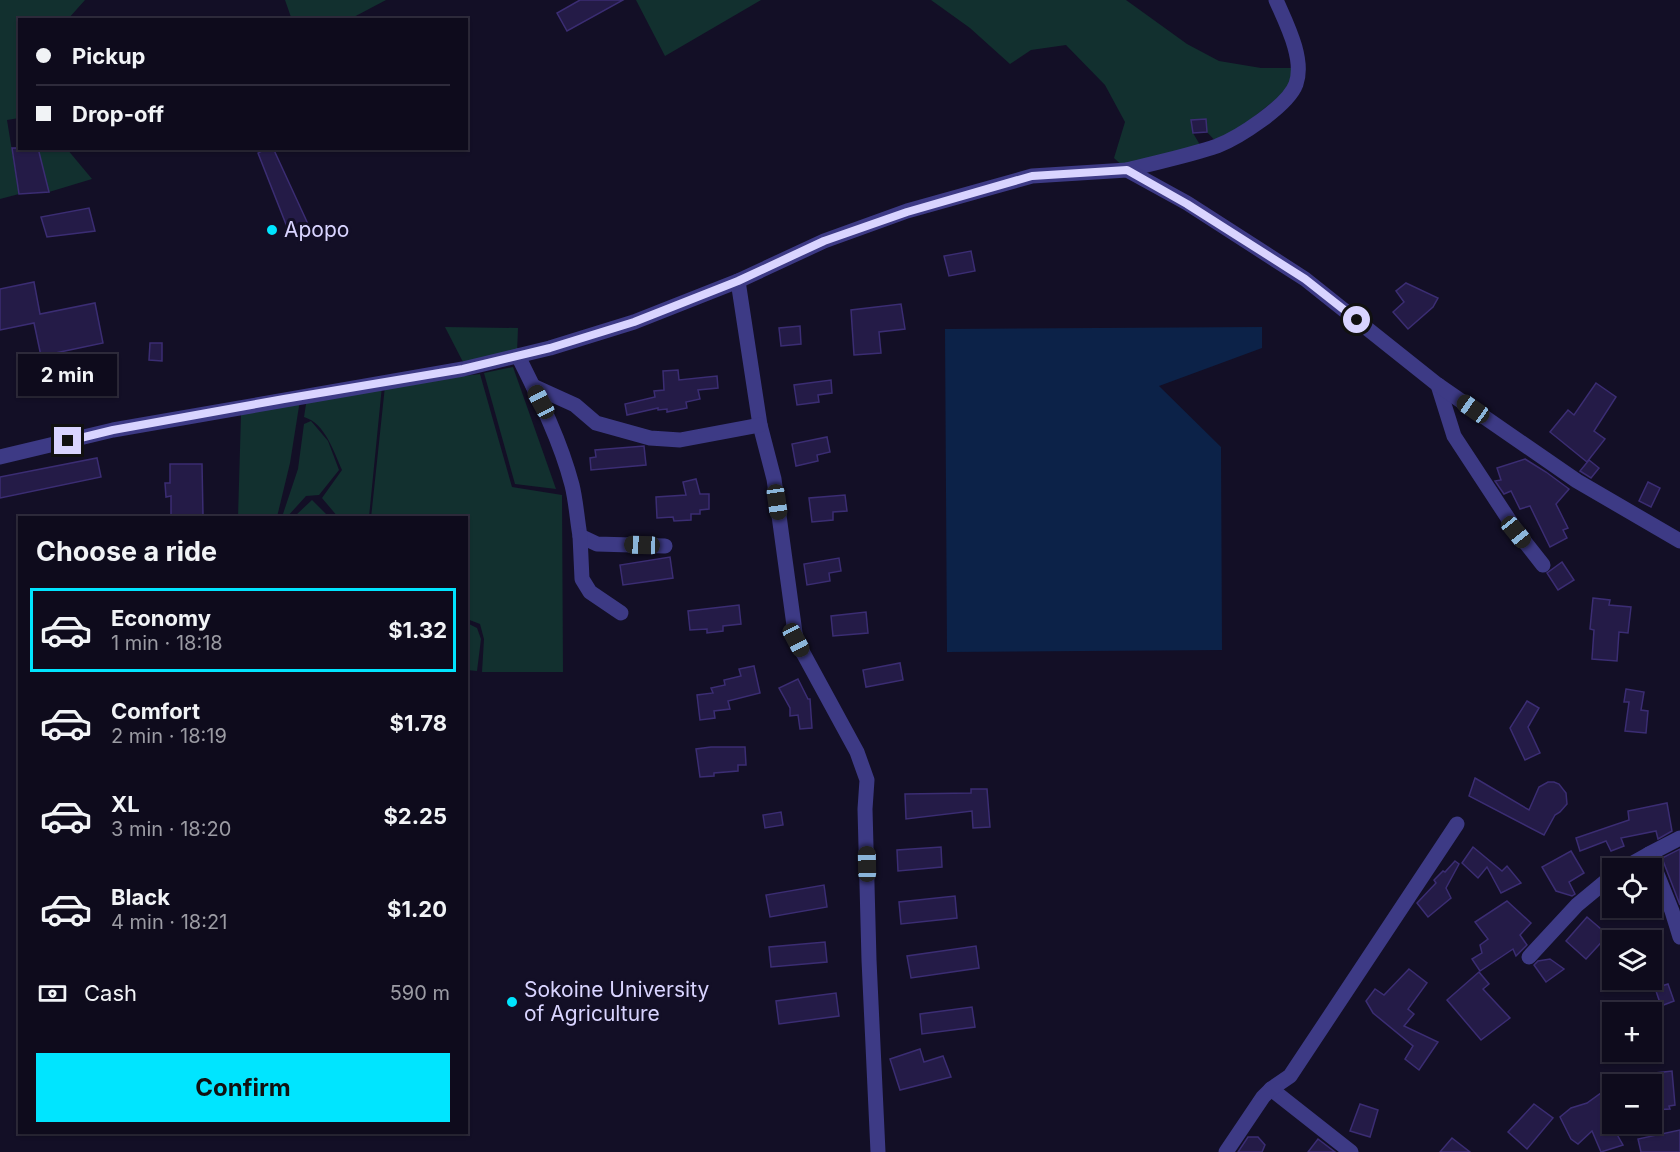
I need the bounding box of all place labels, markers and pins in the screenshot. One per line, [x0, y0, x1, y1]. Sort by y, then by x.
place label: Apopo [284, 217, 349, 242]
marker: Apopo [265, 223, 279, 237]
place label: Sokoine University of Agriculture [524, 977, 709, 1026]
marker: Sokoine University of Agriculture [505, 995, 519, 1009]

